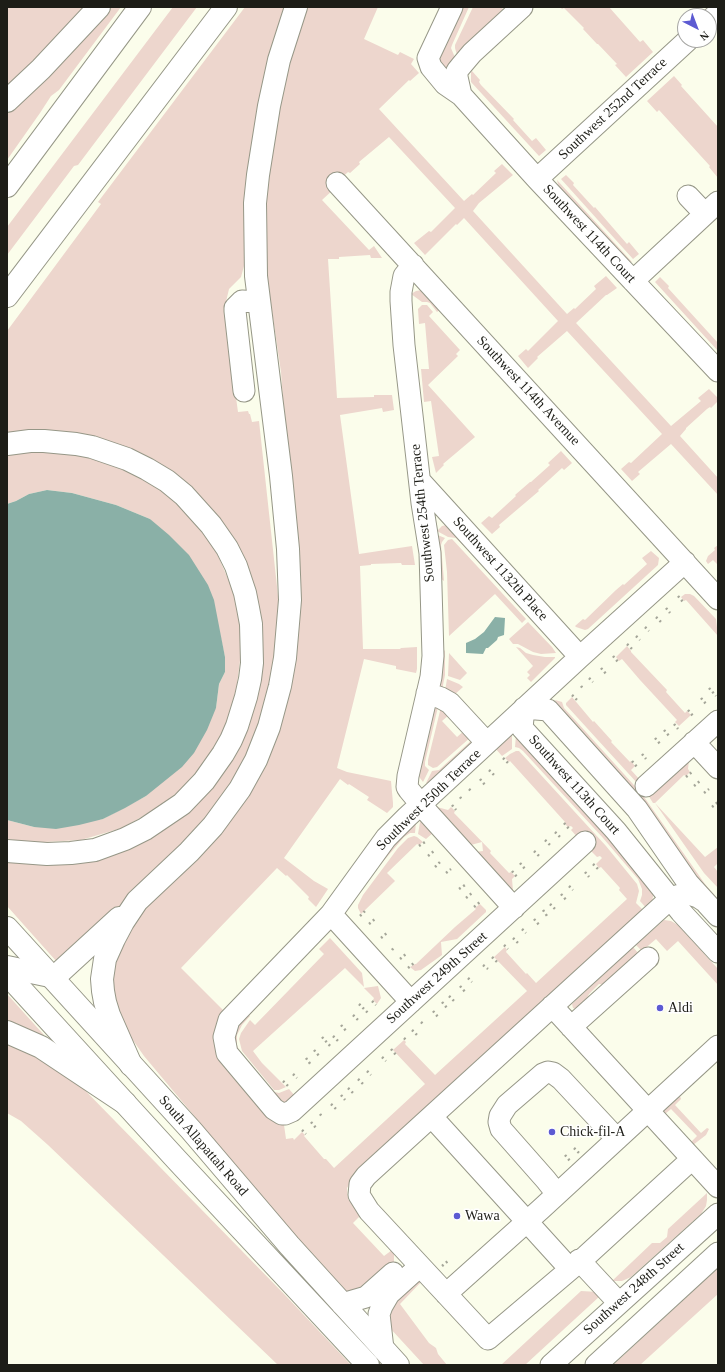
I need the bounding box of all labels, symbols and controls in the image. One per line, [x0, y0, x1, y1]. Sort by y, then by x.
north arrow [677, 8, 717, 48]
text: N [697, 29, 711, 43]
street label: Southwest 252nd Terrace [555, 54, 671, 164]
street label: Southwest 114th Court [539, 181, 639, 287]
street label: Southwest 114th Avernue [473, 333, 583, 449]
street label: Southwest 254th Terrace [407, 443, 439, 583]
street label: Southwest 1132th Place [449, 514, 551, 624]
street label: Southwest 113th Court [525, 732, 623, 838]
street label: Southwest 250th Terrace [373, 746, 485, 854]
street label: Southwest 249th Street [383, 928, 491, 1028]
place label: Aldi [668, 1000, 693, 1016]
marker: Aldi [655, 1003, 665, 1013]
street label: South Allapattah Road [155, 1092, 251, 1200]
place label: Chick-fil-A [560, 1124, 625, 1140]
marker: Chick-fil-A [547, 1127, 557, 1137]
place label: Wawa [465, 1208, 500, 1224]
marker: Wawa [452, 1211, 462, 1221]
street label: Southwest 248th Street [580, 1239, 688, 1339]

